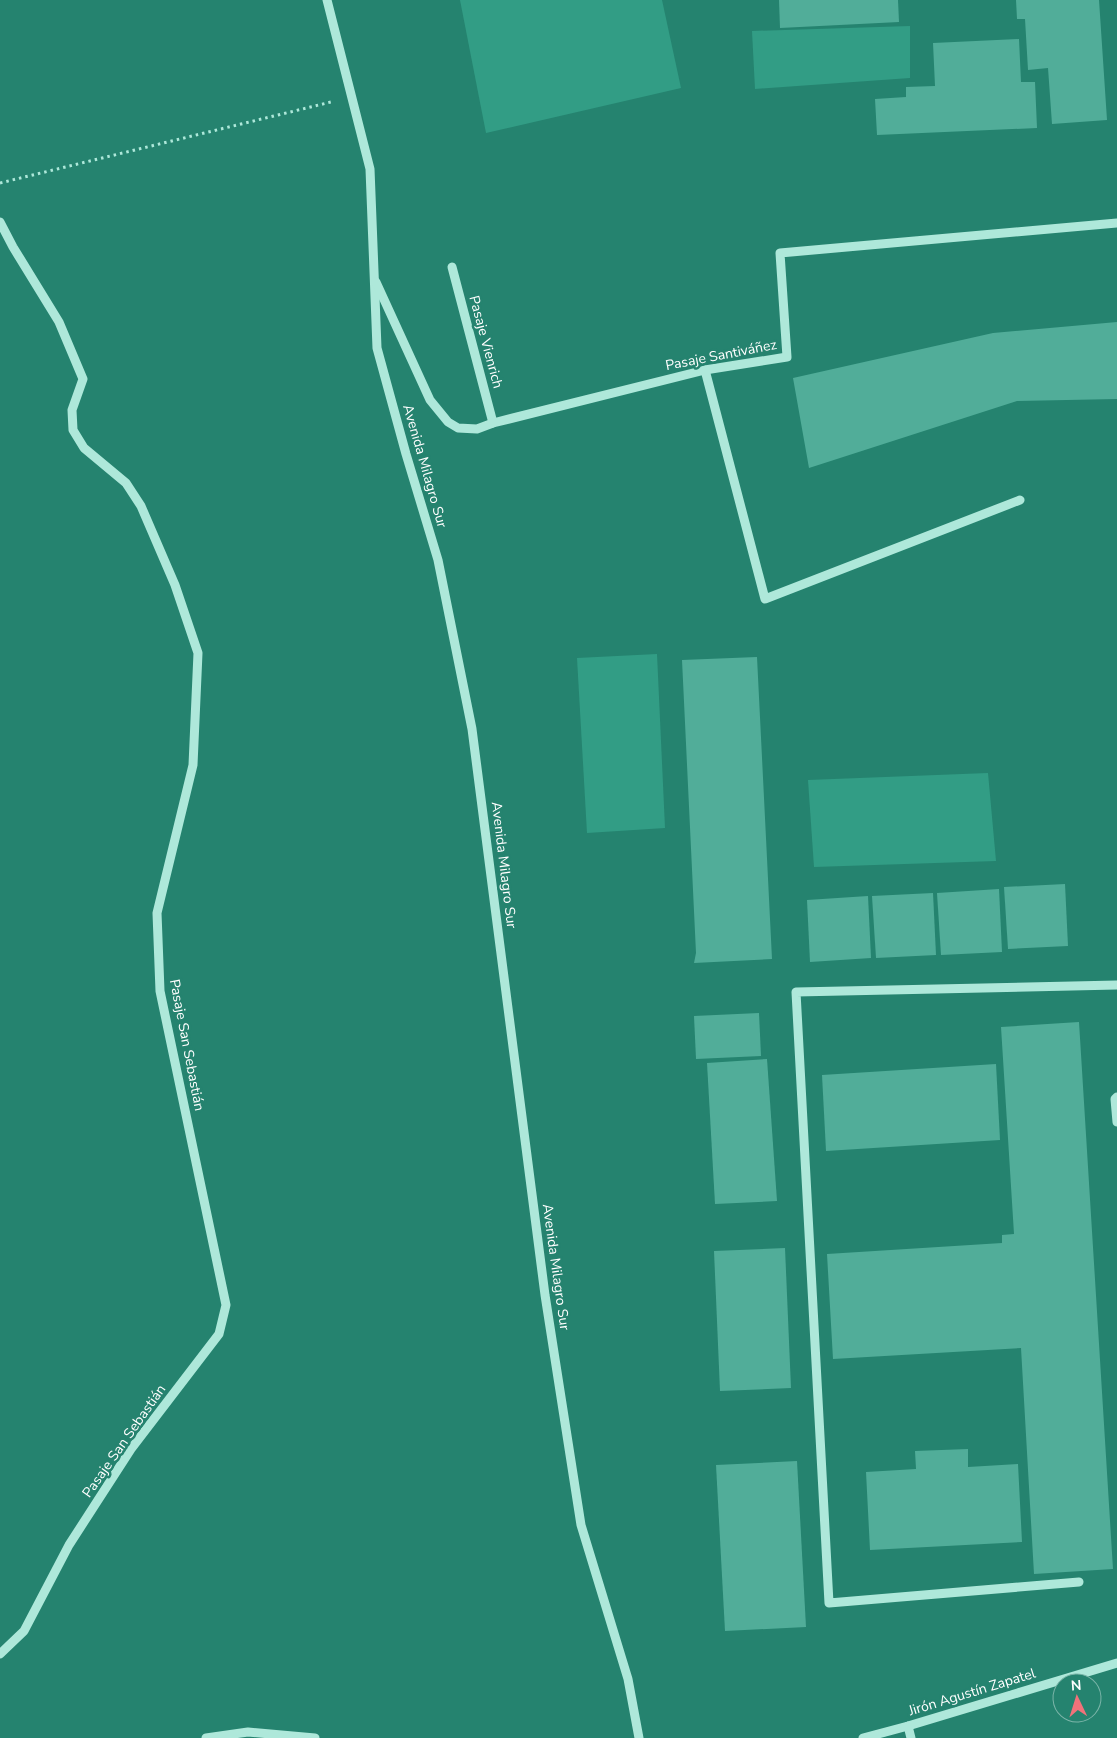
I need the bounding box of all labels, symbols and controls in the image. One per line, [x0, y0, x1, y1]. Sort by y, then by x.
street label: Pasaje Vienrich [464, 293, 508, 391]
street label: Pasaje Santiváñez [664, 335, 779, 375]
street label: Avenida Milagro Sur [398, 402, 452, 530]
street label: Avenida Milagro Sur [487, 801, 521, 929]
street label: Pasaje San Sebastián [165, 977, 209, 1113]
street label: Avenida Milagro Sur [538, 1203, 574, 1331]
street label: Pasaje San Sebastián [78, 1381, 170, 1501]
street label: Jirón Agustín Zapatel [905, 1663, 1039, 1721]
north arrow [1052, 1673, 1102, 1723]
text: N [1070, 1676, 1082, 1695]

